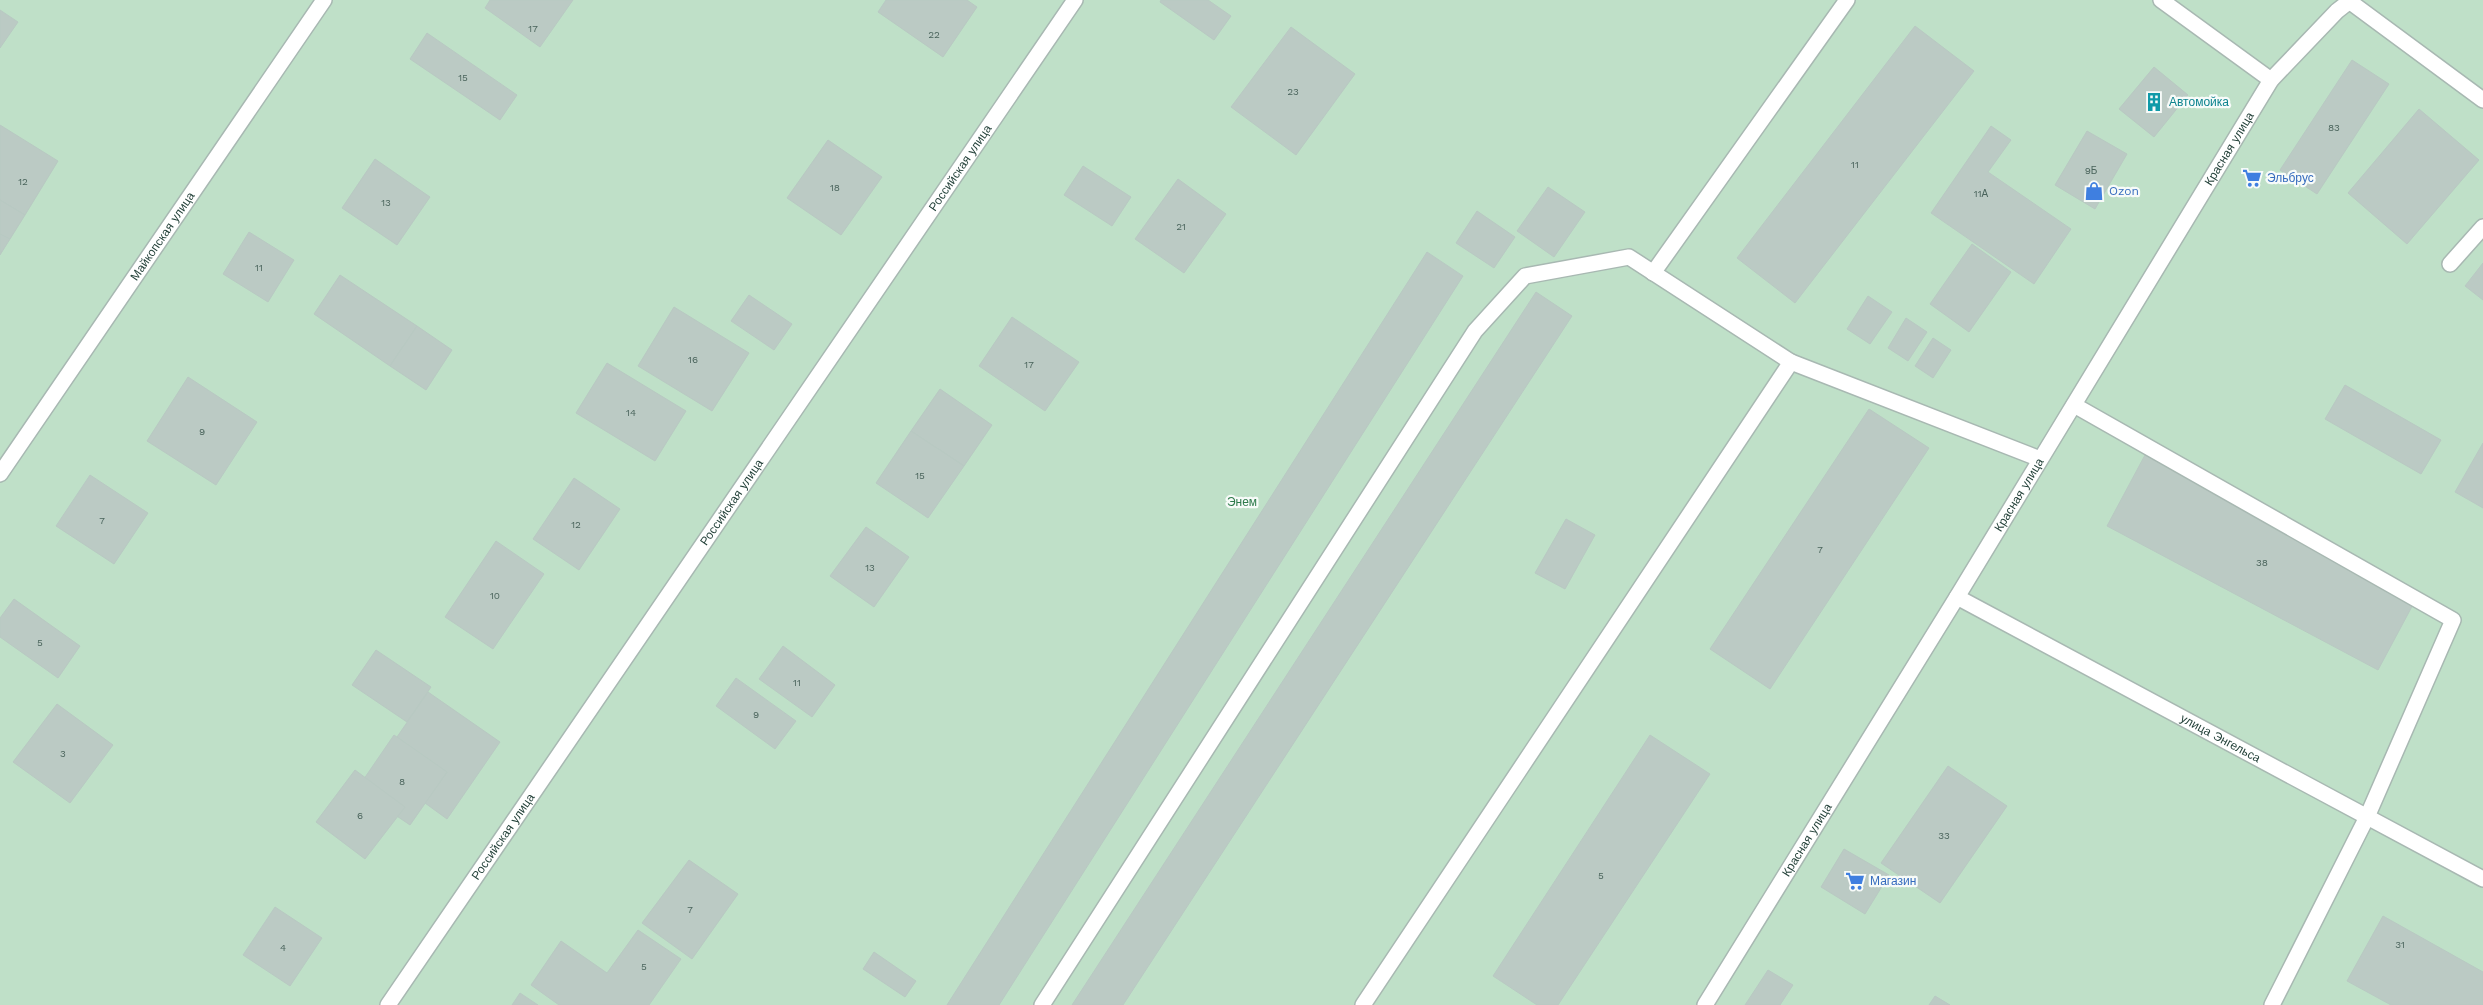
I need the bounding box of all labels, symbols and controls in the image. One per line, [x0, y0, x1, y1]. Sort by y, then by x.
house number: 17 [528, 23, 538, 34]
house number: 22 [928, 29, 940, 40]
house number: 15 [458, 72, 468, 83]
house number: 23 [1287, 86, 1299, 97]
building icon: Автомойка [2143, 91, 2165, 113]
place label: Автомойка [2169, 95, 2229, 109]
street label: Красная улица [2202, 109, 2257, 188]
street label: Российская улица [926, 122, 995, 214]
house number: 83 [2328, 122, 2340, 133]
house number: 11 [1851, 159, 1859, 170]
house number: 9Б [2085, 165, 2098, 176]
supermarket icon: Эльбрус [2241, 167, 2263, 189]
place label: Эльбрус [2267, 171, 2314, 185]
house number: 12 [18, 176, 28, 187]
shop icon: Ozon [2083, 180, 2105, 202]
house number: 18 [830, 182, 840, 193]
place label: Ozon [2109, 184, 2139, 198]
house number: 11А [1974, 188, 1989, 199]
street label: Майкопская улица [127, 189, 198, 283]
house number: 13 [381, 197, 391, 208]
house number: 21 [1176, 221, 1186, 232]
house number: 11 [255, 262, 263, 273]
house number: 16 [688, 354, 698, 365]
house number: 17 [1024, 359, 1034, 370]
house number: 14 [626, 407, 636, 418]
house number: 9 [199, 426, 205, 437]
street label: Красная улица [1991, 455, 2047, 534]
street label: Российская улица [697, 456, 766, 548]
house number: 15 [915, 470, 925, 481]
park label: Энем [1227, 495, 1257, 509]
house number: 7 [99, 515, 105, 526]
house number: 12 [571, 519, 581, 530]
house number: 7 [1817, 544, 1823, 555]
house number: 38 [2256, 557, 2268, 568]
house number: 13 [865, 562, 875, 573]
house number: 10 [490, 590, 500, 601]
house number: 5 [37, 637, 43, 648]
house number: 11 [793, 677, 801, 688]
house number: 9 [753, 709, 759, 720]
street label: улица Энгельса [2178, 711, 2263, 766]
house number: 3 [60, 748, 66, 759]
house number: 8 [399, 776, 405, 787]
street label: Российская улица [469, 791, 538, 882]
street label: Красная улица [1779, 801, 1835, 879]
house number: 6 [357, 810, 363, 821]
house number: 33 [1938, 830, 1950, 841]
house number: 5 [1598, 870, 1604, 881]
supermarket icon: Магазин [1844, 870, 1866, 892]
place label: Магазин [1870, 874, 1916, 888]
house number: 7 [687, 904, 693, 915]
house number: 31 [2395, 939, 2405, 950]
house number: 4 [280, 942, 286, 953]
house number: 5 [641, 961, 647, 972]

